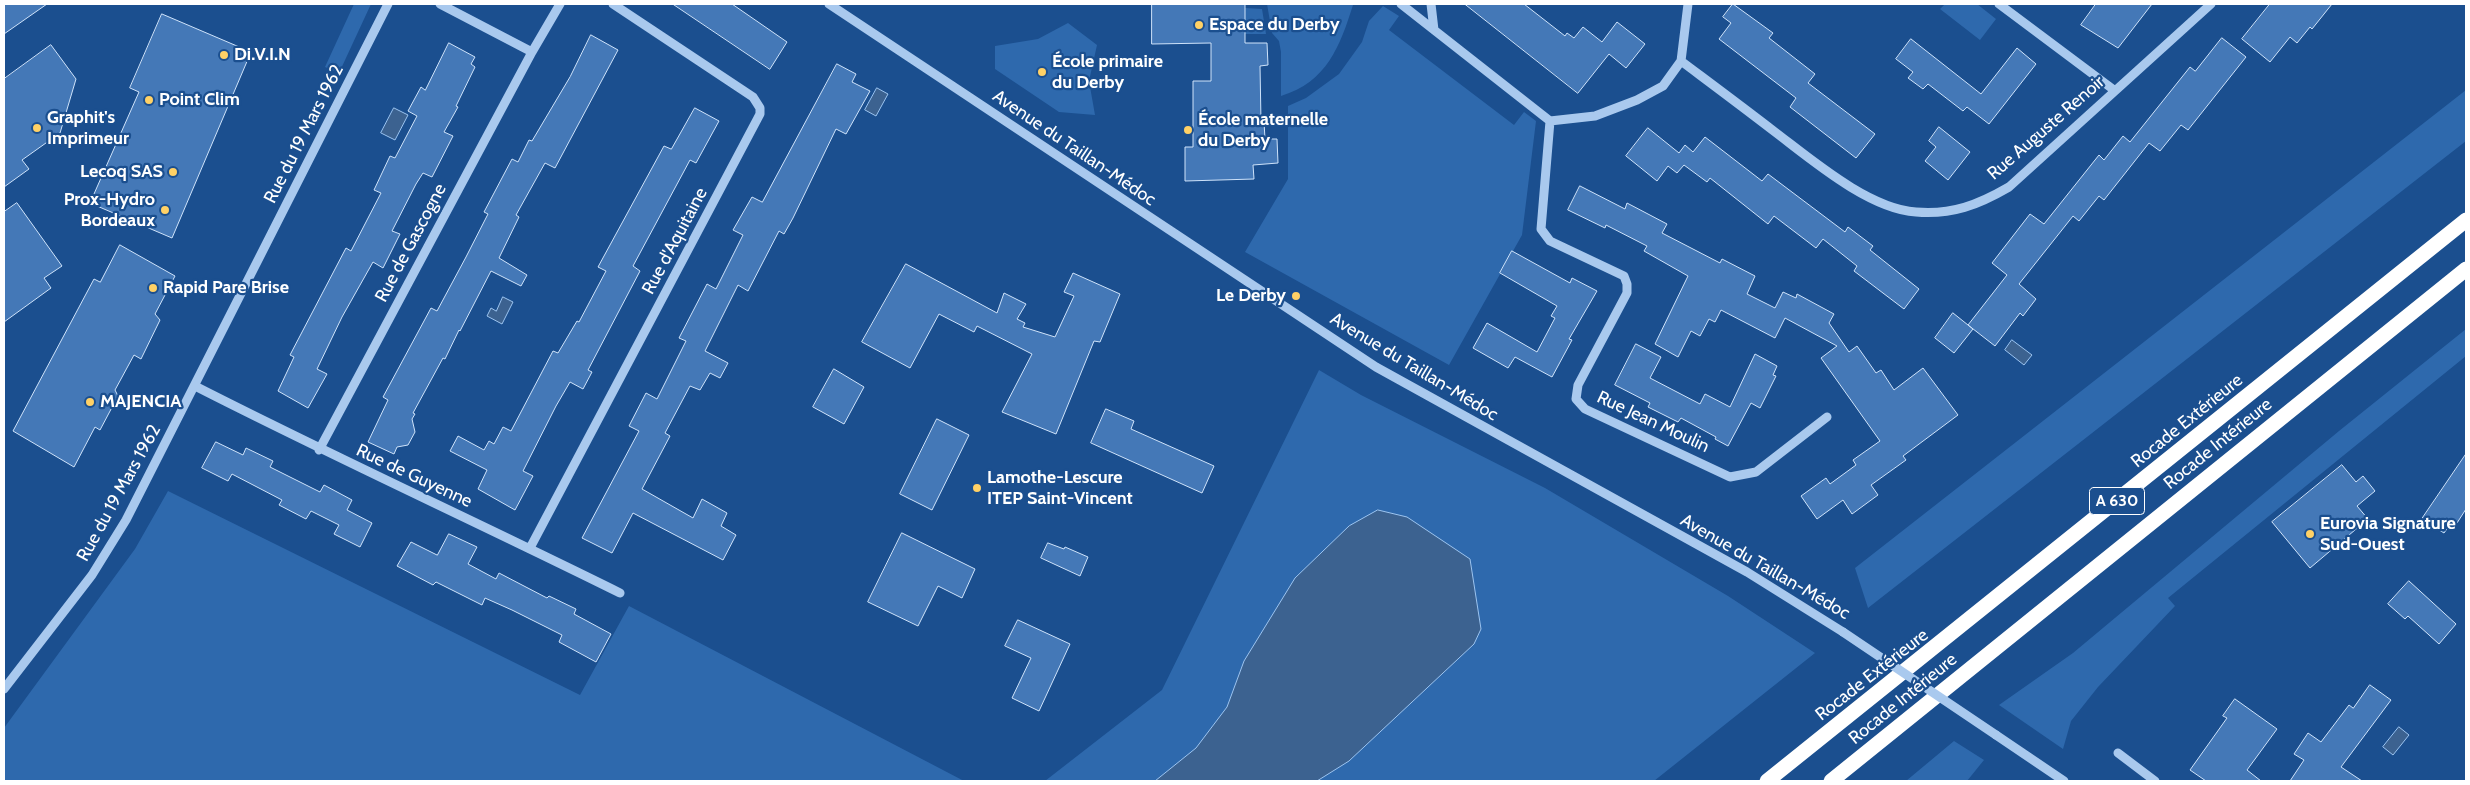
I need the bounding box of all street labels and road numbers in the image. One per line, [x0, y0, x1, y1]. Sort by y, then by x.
street label: Rue du 19 Mars 1962 [260, 61, 348, 207]
street label: Rue Auguste Renoir [1983, 71, 2109, 185]
street label: Avenue du Taillan-Médoc [988, 85, 1160, 211]
street label: Rue de Gascogne [371, 180, 451, 306]
street label: Rue d'Aquitaine [638, 184, 712, 298]
street label: Avenue du Taillan-Médoc [1326, 308, 1502, 426]
street label: Rocade Extérieure [2127, 369, 2247, 473]
street label: Rue Jean Moulin [1593, 387, 1713, 457]
street label: Rocade Intérieure [2160, 394, 2276, 494]
street label: Rue du 19 Mars 1962 [72, 421, 166, 565]
street label: Rue de Guyenne [353, 440, 475, 512]
road number: A 630 [2090, 488, 2144, 514]
street label: Avenue du Taillan-Médoc [1676, 510, 1854, 624]
street label: Rocade Extérieure [1811, 624, 1933, 726]
street label: Rocade Intérieure [1845, 649, 1961, 749]

